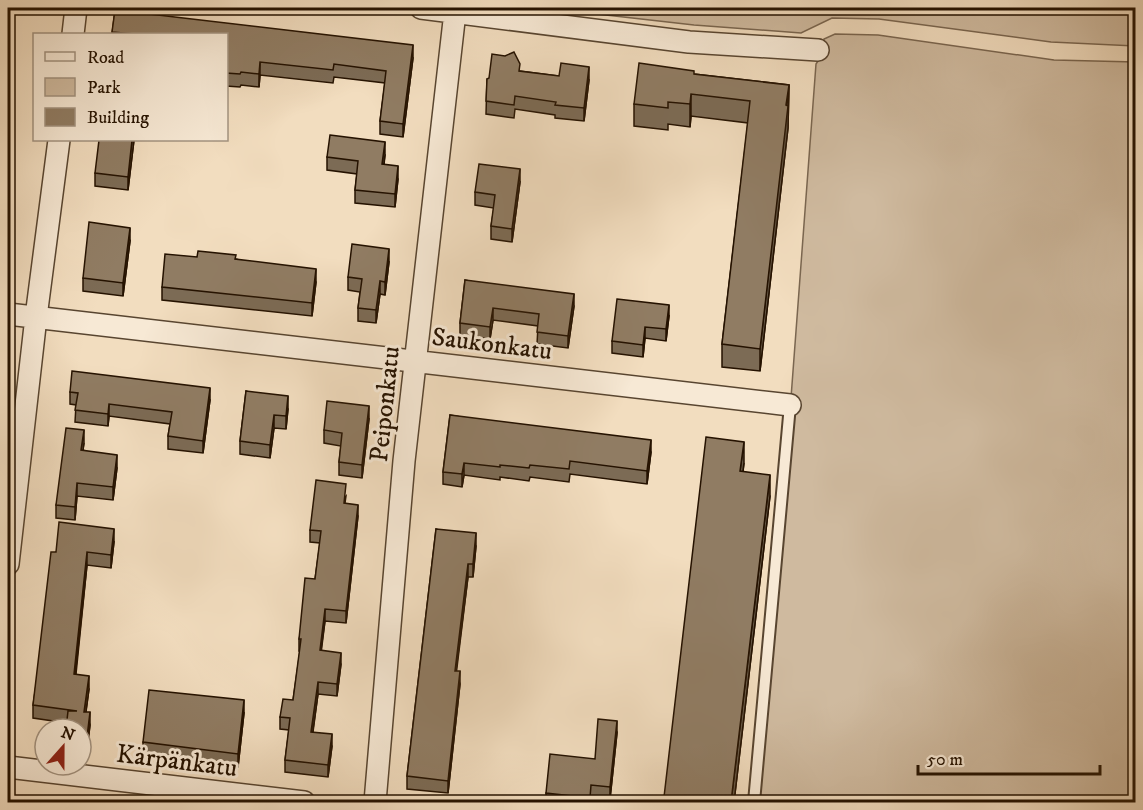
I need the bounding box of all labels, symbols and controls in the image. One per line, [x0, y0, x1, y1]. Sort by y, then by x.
legend [33, 33, 228, 141]
text: Road [87, 47, 124, 69]
text: Park [87, 77, 121, 99]
text: Building [87, 107, 149, 129]
street label: Saukonkatu [430, 321, 554, 368]
street label: Peiponkatu [363, 345, 408, 464]
north arrow [33, 717, 93, 777]
text: N [58, 722, 78, 746]
street label: Kärpänkatu [115, 738, 239, 785]
scale bar [918, 738, 1100, 776]
text: 50 m [927, 749, 963, 771]

